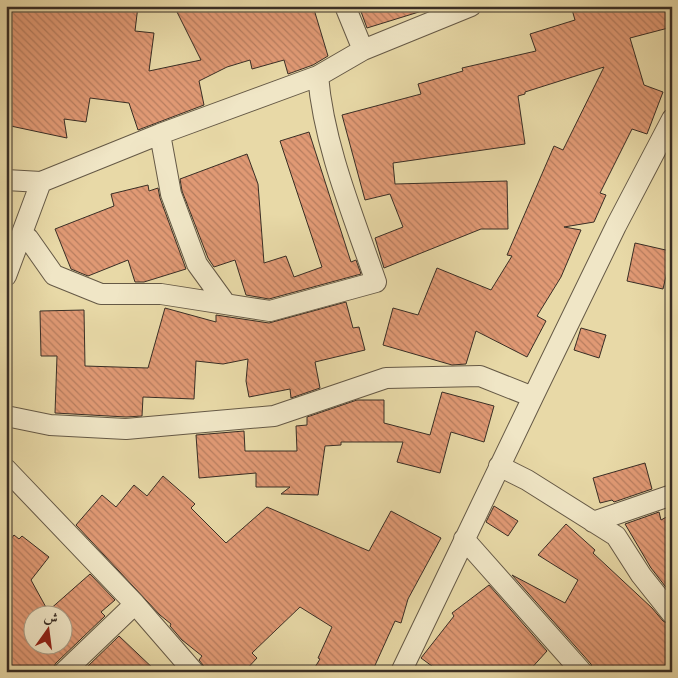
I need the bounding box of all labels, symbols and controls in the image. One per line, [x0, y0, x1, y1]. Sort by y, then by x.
north arrow [22, 606, 72, 656]
text: ش [42, 608, 60, 628]

